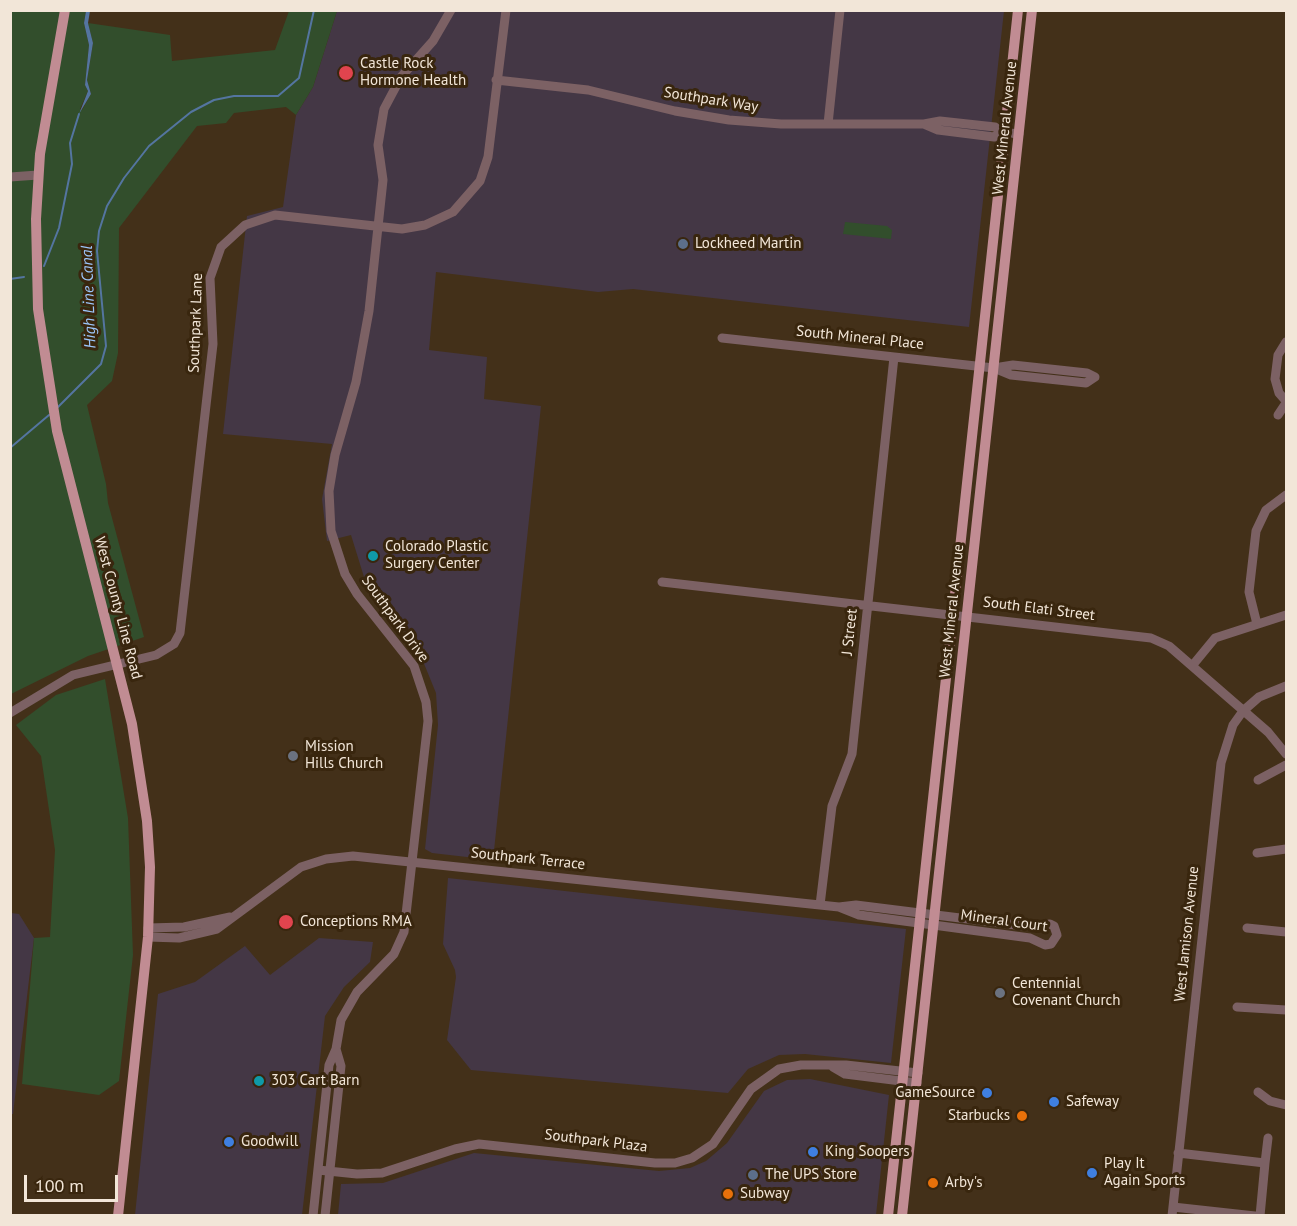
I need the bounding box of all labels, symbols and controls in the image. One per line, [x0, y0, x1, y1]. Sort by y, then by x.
place label: Castle Rock Hormone Health [360, 55, 466, 90]
street label: West Mineral Avenue [989, 60, 1021, 196]
marker: Castle Rock Hormone Health [337, 64, 355, 82]
street label: Southpark Way [662, 84, 760, 116]
place label: Lockheed Martin [695, 235, 801, 253]
marker: Lockheed Martin [676, 237, 690, 251]
water label: High Line Canal [78, 245, 100, 349]
street label: Southpark Lane [185, 273, 207, 373]
street label: South Mineral Place [795, 322, 925, 354]
street label: West County Line Road [90, 535, 146, 681]
place label: Colorado Plastic Surgery Center [385, 538, 489, 573]
street label: West Mineral Avenue [936, 543, 968, 679]
marker: Colorado Plastic Surgery Center [366, 549, 380, 563]
street label: Southpark Drive [357, 572, 433, 666]
street label: South Elati Street [982, 593, 1096, 625]
street label: J Street [839, 608, 861, 656]
place label: Mission Hills Church [305, 738, 383, 773]
marker: Mission Hills Church [286, 749, 300, 763]
street label: Southpark Terrace [470, 844, 586, 874]
street label: West Jamison Avenue [1171, 865, 1203, 1003]
street label: Mineral Court [959, 906, 1049, 936]
marker: Conceptions RMA [277, 913, 295, 931]
place label: Conceptions RMA [300, 913, 412, 931]
place label: Centennial Covenant Church [1012, 975, 1120, 1010]
marker: Centennial Covenant Church [993, 986, 1007, 1000]
place label: 303 Cart Barn [271, 1072, 359, 1090]
marker: 303 Cart Barn [252, 1074, 266, 1088]
place label: GameSource [895, 1084, 975, 1102]
marker: GameSource [980, 1086, 994, 1100]
place label: Safeway [1066, 1093, 1119, 1111]
marker: Safeway [1047, 1095, 1061, 1109]
place label: Starbucks [948, 1107, 1010, 1125]
marker: Starbucks [1015, 1109, 1029, 1123]
street label: Southpark Plaza [544, 1126, 648, 1156]
place label: Goodwill [241, 1133, 298, 1151]
marker: Goodwill [222, 1135, 236, 1149]
place label: King Soopers [825, 1143, 910, 1161]
marker: King Soopers [806, 1145, 820, 1159]
place label: Play It Again Sports [1104, 1155, 1185, 1190]
scale bar [27, 1163, 122, 1201]
place label: The UPS Store [765, 1166, 857, 1184]
marker: Play It Again Sports [1085, 1166, 1099, 1180]
marker: The UPS Store [746, 1168, 760, 1182]
text: 100 m [35, 1174, 84, 1197]
place label: Arby's [945, 1174, 982, 1192]
marker: Arby's [926, 1176, 940, 1190]
place label: Subway [740, 1185, 789, 1203]
marker: Subway [721, 1187, 735, 1201]

